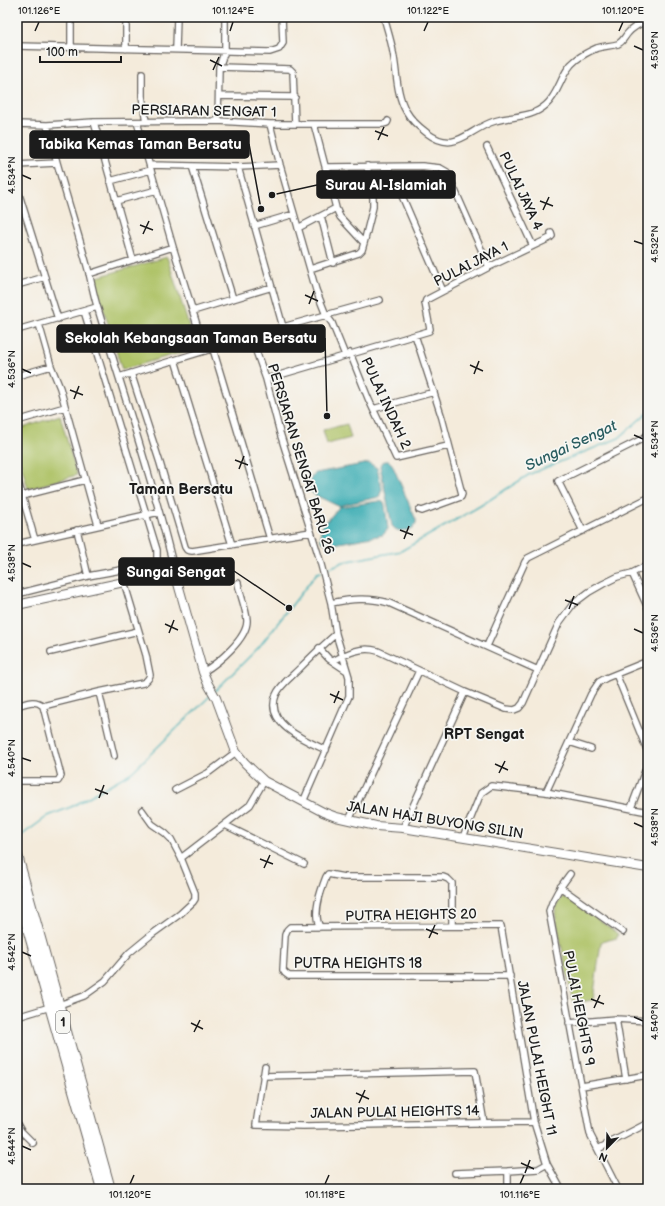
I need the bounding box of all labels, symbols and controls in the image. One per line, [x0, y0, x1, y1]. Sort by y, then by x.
text: 101.126°E [18, 5, 61, 17]
text: 101.124°E [212, 5, 254, 17]
text: 101.122°E [407, 5, 449, 17]
text: 101.120°E [602, 5, 645, 17]
text: 4.530°N [649, 31, 661, 69]
scale bar [40, 38, 121, 64]
text: 100 m [46, 45, 78, 60]
street label: PERSIARAN SENGAT 1 [131, 101, 277, 121]
callout: Tabika Kemas Taman Bersatu [30, 131, 249, 158]
text: Tabika Kemas Taman Bersatu [38, 135, 242, 154]
street label: PULAI JAYA 4 [495, 149, 547, 233]
text: 4.534°N [6, 156, 18, 194]
callout: Surau Al-Islamiah [317, 171, 455, 198]
text: Surau Al-Islamiah [325, 176, 447, 195]
text: 4.532°N [649, 225, 661, 263]
street label: PULAI JAYA 1 [431, 238, 511, 290]
callout: Sekolah Kebangsaan Taman Bersatu [57, 325, 325, 352]
text: Sekolah Kebangsaan Taman Bersatu [65, 329, 317, 348]
text: 4.536°N [6, 350, 18, 388]
street label: PULAI INDAH 2 [357, 354, 415, 452]
street label: PERSIARAN SENGAT BARU 26 [264, 362, 338, 557]
water label: Sungai Sengat [522, 416, 620, 476]
text: 4.534°N [649, 420, 661, 458]
district label: Taman Bersatu [129, 480, 233, 499]
text: 4.538°N [6, 544, 18, 582]
callout: Sungai Sengat [119, 558, 234, 585]
text: Sungai Sengat [127, 563, 225, 582]
text: 4.536°N [649, 614, 661, 652]
district label: RPT Sengat [444, 725, 524, 744]
text: 4.540°N [6, 739, 18, 777]
street label: JALAN HAJI BUYONG SILIN [345, 798, 525, 842]
text: 4.538°N [649, 808, 661, 846]
street label: PUTRA HEIGHTS 20 [345, 905, 477, 925]
text: 4.542°N [6, 933, 18, 971]
street label: PULAI HEIGHTS 9 [559, 949, 599, 1067]
street label: PUTRA HEIGHTS 18 [294, 955, 422, 972]
street label: JALAN PULAI HEIGHT 11 [514, 979, 560, 1137]
text: 4.540°N [649, 1002, 661, 1040]
road number: 1 [56, 1011, 70, 1033]
street label: JALAN PULAI HEIGHTS 14 [310, 1102, 480, 1122]
text: 4.544°N [6, 1127, 18, 1165]
north arrow [587, 1128, 627, 1168]
text: N [597, 1149, 610, 1164]
text: 101.120°E [109, 1189, 152, 1201]
text: 101.118°E [305, 1189, 346, 1201]
text: 101.116°E [500, 1189, 541, 1201]

